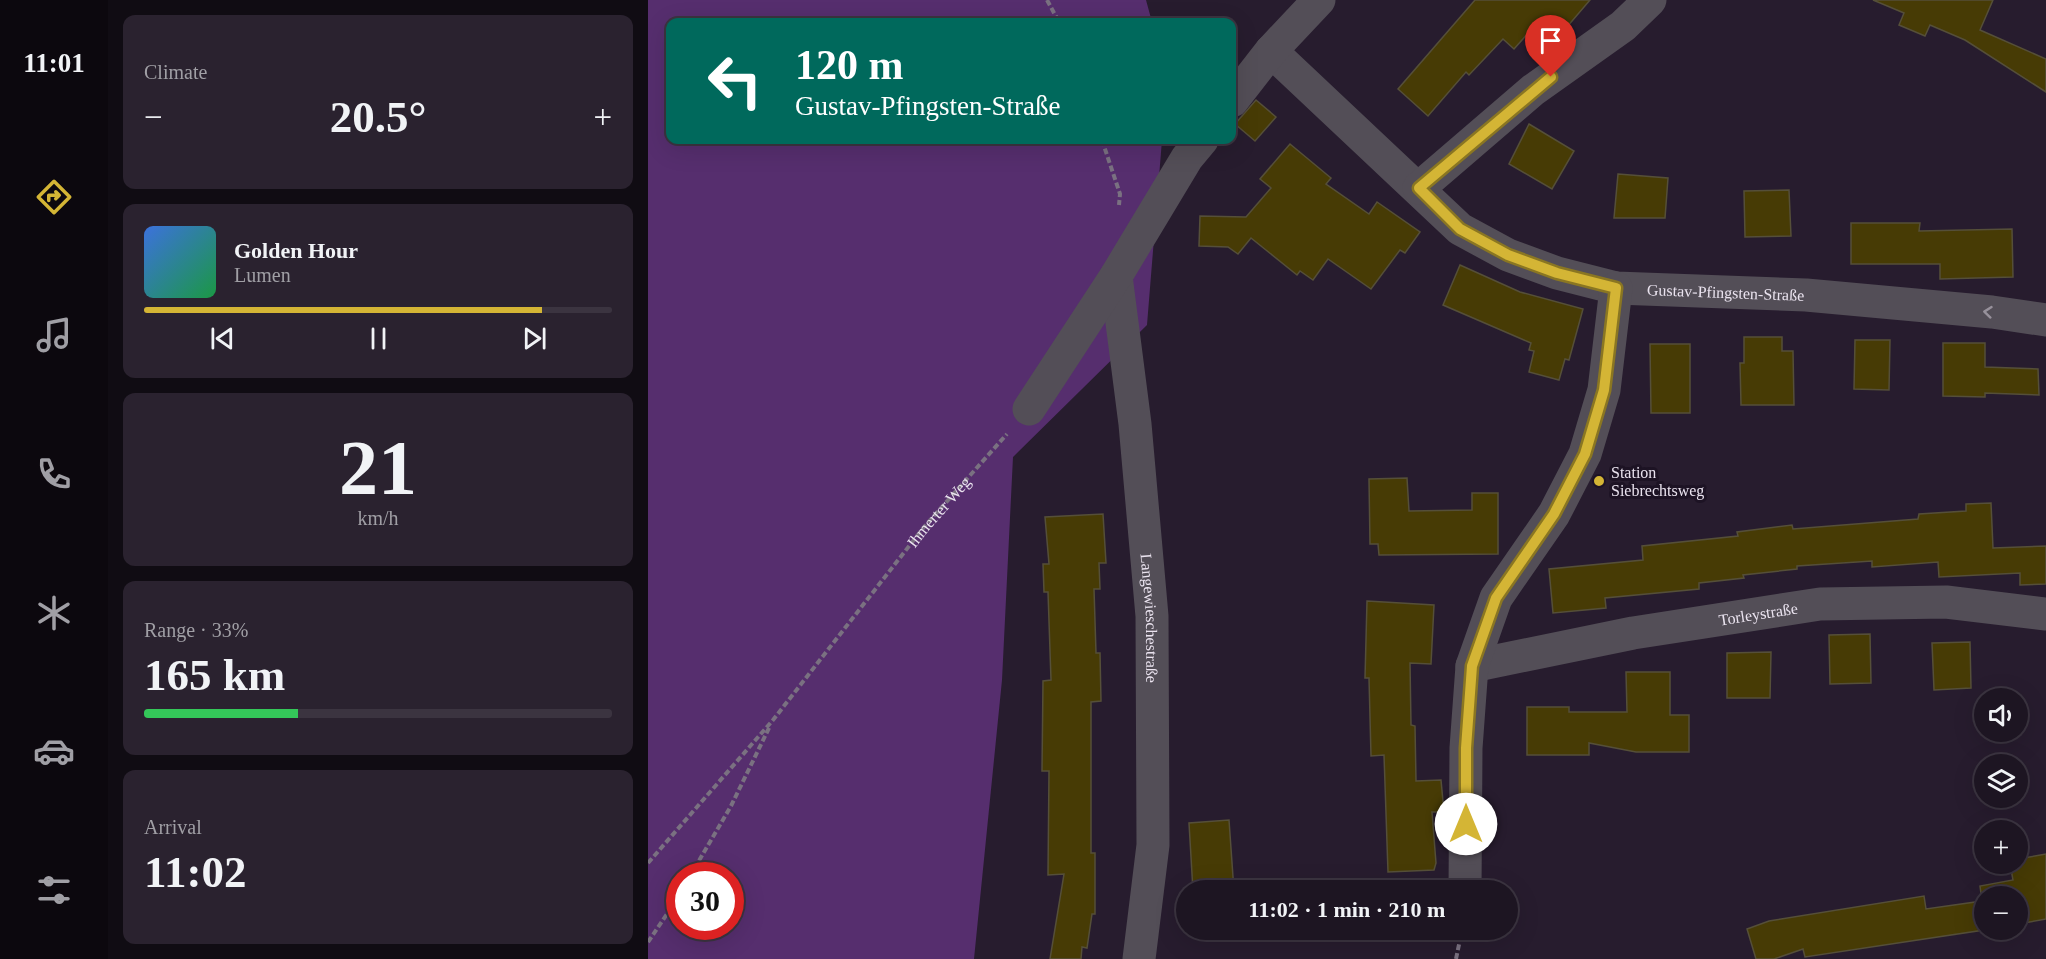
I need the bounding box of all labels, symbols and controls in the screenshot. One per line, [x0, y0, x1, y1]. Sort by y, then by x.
pin [1525, 15, 1576, 77]
icon: arrive [1534, 24, 1567, 57]
icon: left [696, 42, 774, 120]
text: 120 m [795, 42, 904, 88]
text: 11:01 [23, 48, 85, 78]
text: Climate [144, 61, 207, 83]
text: Gustav-Pfingsten-Straße [795, 91, 1060, 121]
text: 20.5° [330, 92, 426, 142]
text: − [144, 99, 163, 135]
text: + [593, 99, 612, 135]
icon: directions [33, 176, 75, 218]
text: Golden Hour [234, 238, 358, 263]
text: Lumen [234, 264, 291, 286]
street label: Gustav-Pfingsten-Straße [1647, 281, 1805, 303]
one-way arrow [1983, 306, 1993, 319]
icon: music [33, 314, 75, 356]
icon: previous [206, 322, 239, 355]
icon: pause [362, 322, 395, 355]
icon: next [518, 322, 551, 355]
text: 21 [339, 424, 417, 511]
icon: phone [33, 453, 75, 495]
place label: Station Siebrechtsweg [1611, 464, 1704, 500]
street label: Ihmerter Weg [903, 473, 974, 550]
marker: Station Siebrechtsweg [1592, 474, 1606, 488]
text: km/h [357, 507, 399, 529]
street label: Langewieschestraße [1138, 553, 1161, 683]
icon: climate [33, 592, 75, 634]
street label: Torleystraße [1717, 599, 1799, 628]
text: Range · 33% [144, 619, 248, 641]
text: 165 km [144, 650, 285, 700]
map controls [1974, 688, 2028, 940]
button: sound [1974, 688, 2028, 742]
icon: car [33, 730, 75, 772]
button: layers [1974, 754, 2028, 808]
position arrow [1434, 792, 1498, 856]
text: Arrival [144, 816, 202, 838]
button: + [1974, 820, 2028, 874]
text: 11:02 [144, 847, 247, 897]
speed limit sign: 30 [666, 862, 744, 940]
icon: filters [33, 869, 75, 911]
button: − [1974, 886, 2028, 940]
text: 11:02 · 1 min · 210 m [1249, 897, 1445, 922]

